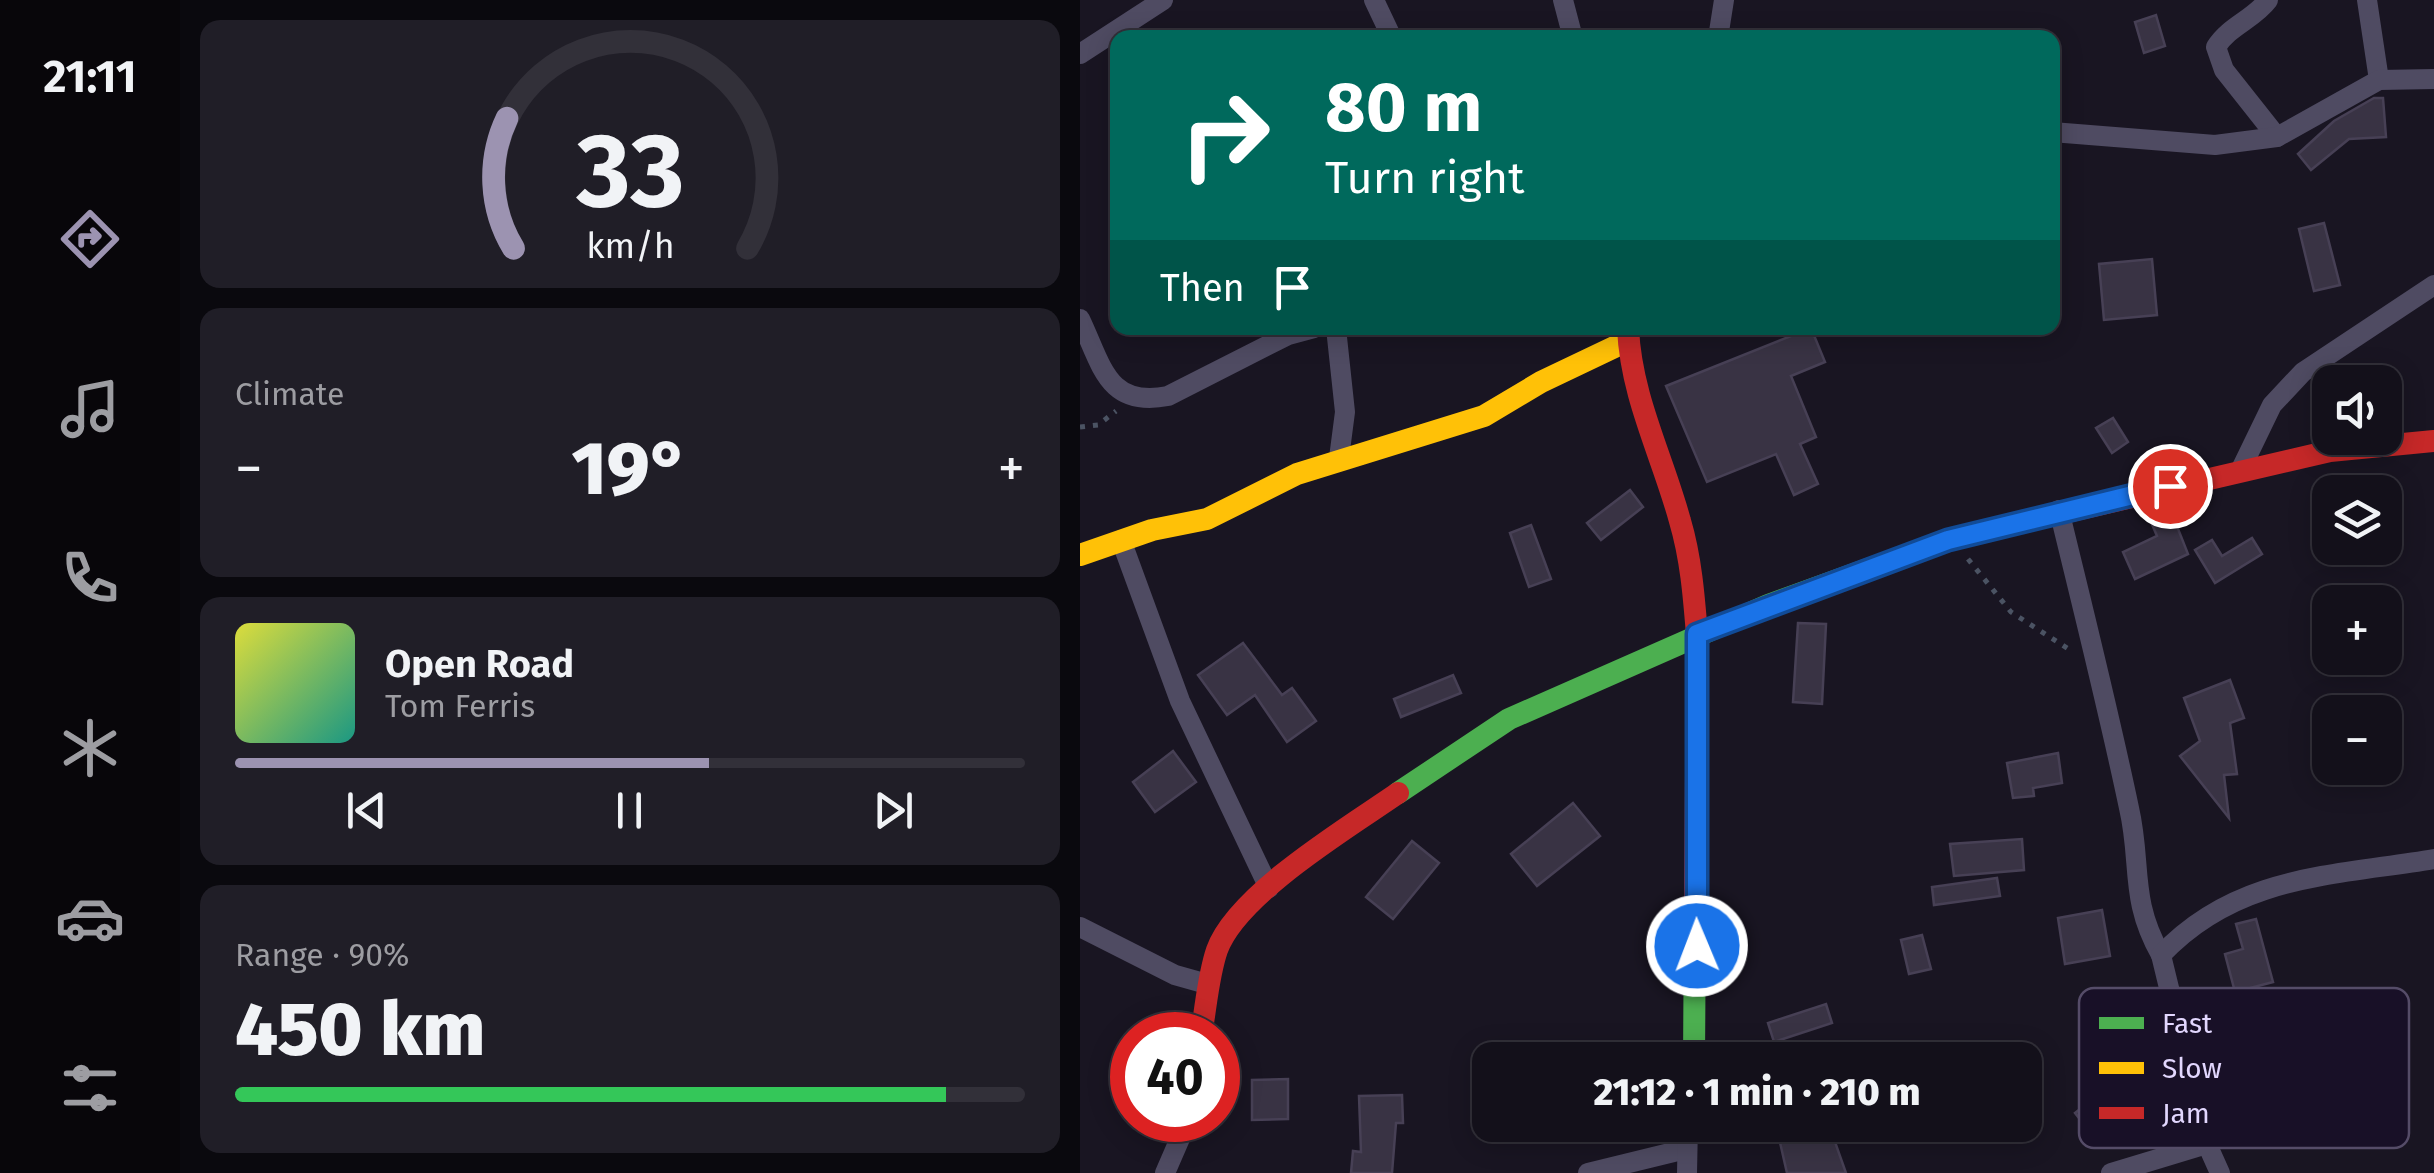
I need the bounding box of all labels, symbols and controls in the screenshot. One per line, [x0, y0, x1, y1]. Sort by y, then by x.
text: 21:11 [43, 50, 137, 104]
text: 80 m [1325, 66, 1482, 150]
icon: right [1160, 70, 1290, 200]
text: 33 [575, 109, 684, 234]
text: Turn right [1325, 151, 1524, 205]
icon: directions [55, 204, 125, 274]
text: km/h [586, 225, 674, 267]
icon: arrive [1265, 260, 1320, 315]
text: Then [1160, 265, 1245, 311]
map controls [2312, 365, 2402, 785]
button: sound [2312, 365, 2402, 455]
icon: music [55, 374, 125, 444]
text: Climate [235, 375, 344, 413]
text: 19° [571, 424, 689, 514]
text: − [235, 436, 263, 502]
text: + [998, 436, 1025, 502]
pin [2128, 444, 2213, 529]
icon: arrive [2143, 459, 2198, 514]
button: layers [2312, 475, 2402, 565]
icon: phone [55, 543, 125, 613]
button: + [2312, 585, 2402, 675]
text: Open Road [385, 641, 574, 687]
text: Tom Ferris [385, 687, 535, 725]
button: − [2312, 695, 2402, 785]
icon: climate [55, 713, 125, 783]
icon: previous [339, 783, 394, 838]
icon: pause [602, 783, 657, 838]
icon: next [866, 783, 921, 838]
icon: car [55, 883, 125, 953]
position arrow [1645, 894, 1749, 998]
text: Range · 90% [235, 936, 410, 974]
text: 450 km [235, 985, 485, 1075]
legend [2079, 988, 2409, 1148]
text: Fast [2162, 1007, 2213, 1040]
speed limit sign: 40 [1110, 1012, 1240, 1142]
text: Slow [2162, 1052, 2222, 1085]
icon: filters [55, 1053, 125, 1123]
text: 21:12 · 1 min · 210 m [1593, 1069, 1921, 1115]
text: Jam [2162, 1097, 2210, 1130]

